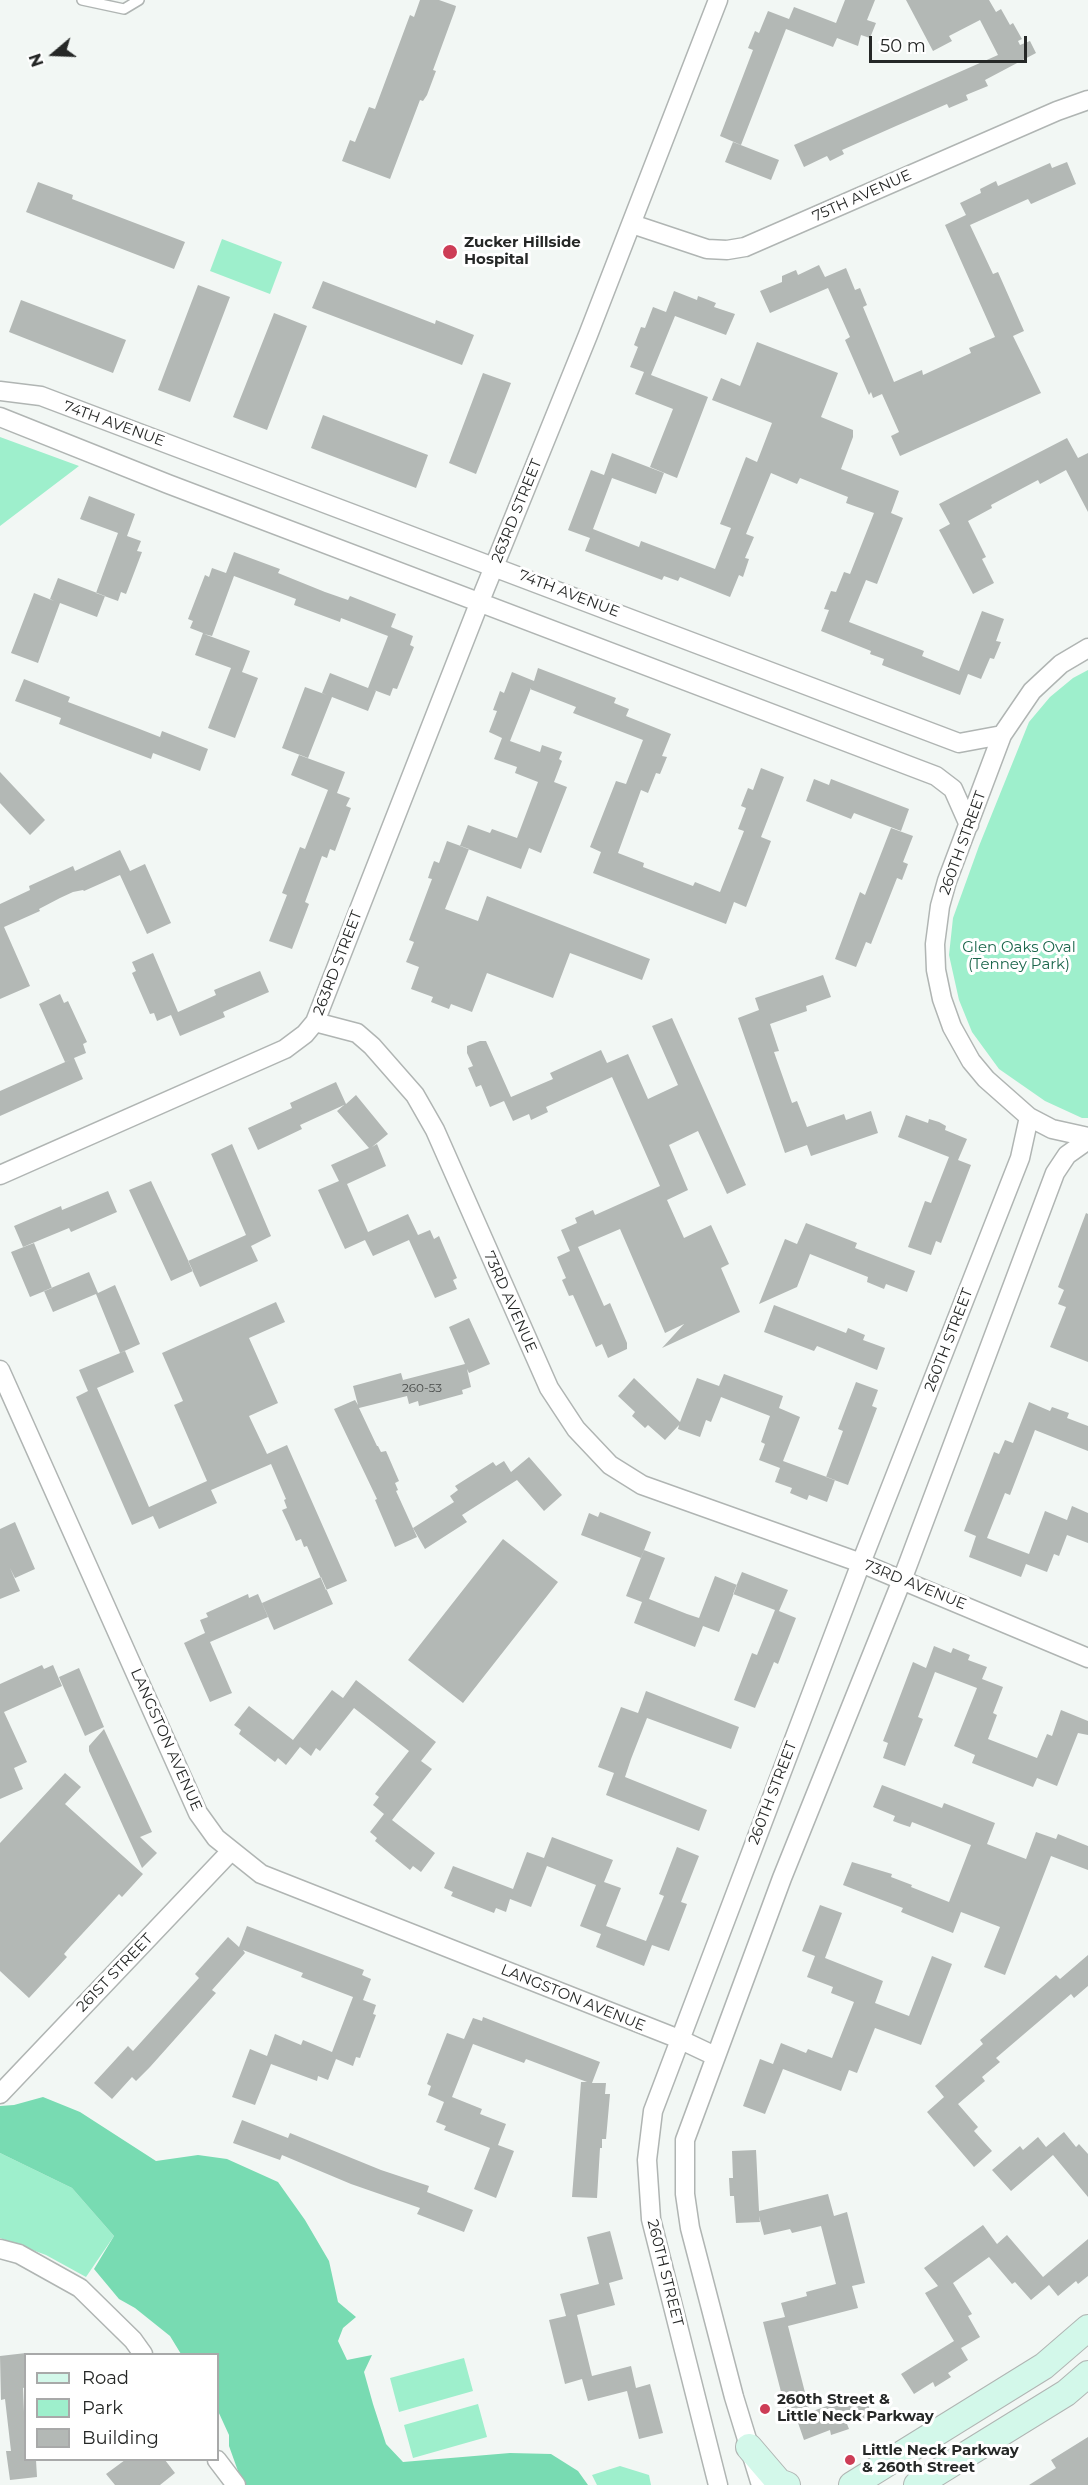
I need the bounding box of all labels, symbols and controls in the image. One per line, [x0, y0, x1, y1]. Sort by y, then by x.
north arrow [24, 24, 84, 84]
scale bar [872, 24, 1030, 62]
text: 50 m [880, 35, 926, 57]
text: N [25, 51, 48, 69]
street label: 75TH AVENUE [810, 166, 914, 226]
place label: Zucker Hillside Hospital [464, 234, 581, 269]
marker: Zucker Hillside Hospital [441, 243, 459, 261]
street label: 74TH AVENUE [61, 397, 167, 451]
street label: 263RD STREET [488, 456, 546, 566]
street label: 74TH AVENUE [516, 567, 622, 621]
street label: 260TH STREET [936, 789, 990, 897]
street label: 263RD STREET [310, 908, 366, 1018]
park label: Glen Oaks Oval (Tenney Park) [962, 939, 1076, 974]
street label: 73RD AVENUE [480, 1249, 540, 1355]
street label: 260TH STREET [921, 1286, 977, 1394]
house number: 260-53 [402, 1381, 442, 1395]
street label: 73RD AVENUE [861, 1556, 969, 1614]
street label: LANGSTON AVENUE [126, 1666, 206, 1814]
street label: 260TH STREET [745, 1739, 801, 1847]
street label: 261ST STREET [73, 1930, 157, 2016]
street label: LANGSTON AVENUE [498, 1961, 648, 2035]
street label: 260TH STREET [643, 2218, 687, 2328]
legend [24, 2353, 219, 2461]
text: Road [82, 2367, 129, 2389]
place label: 260th Street & Little Neck Parkway [777, 2391, 934, 2426]
text: Park [82, 2397, 123, 2419]
marker: 260th Street & Little Neck Parkway [758, 2402, 772, 2416]
text: Building [82, 2427, 159, 2449]
place label: Little Neck Parkway & 260th Street [862, 2442, 1019, 2477]
marker: Little Neck Parkway & 260th Street [843, 2453, 857, 2467]

